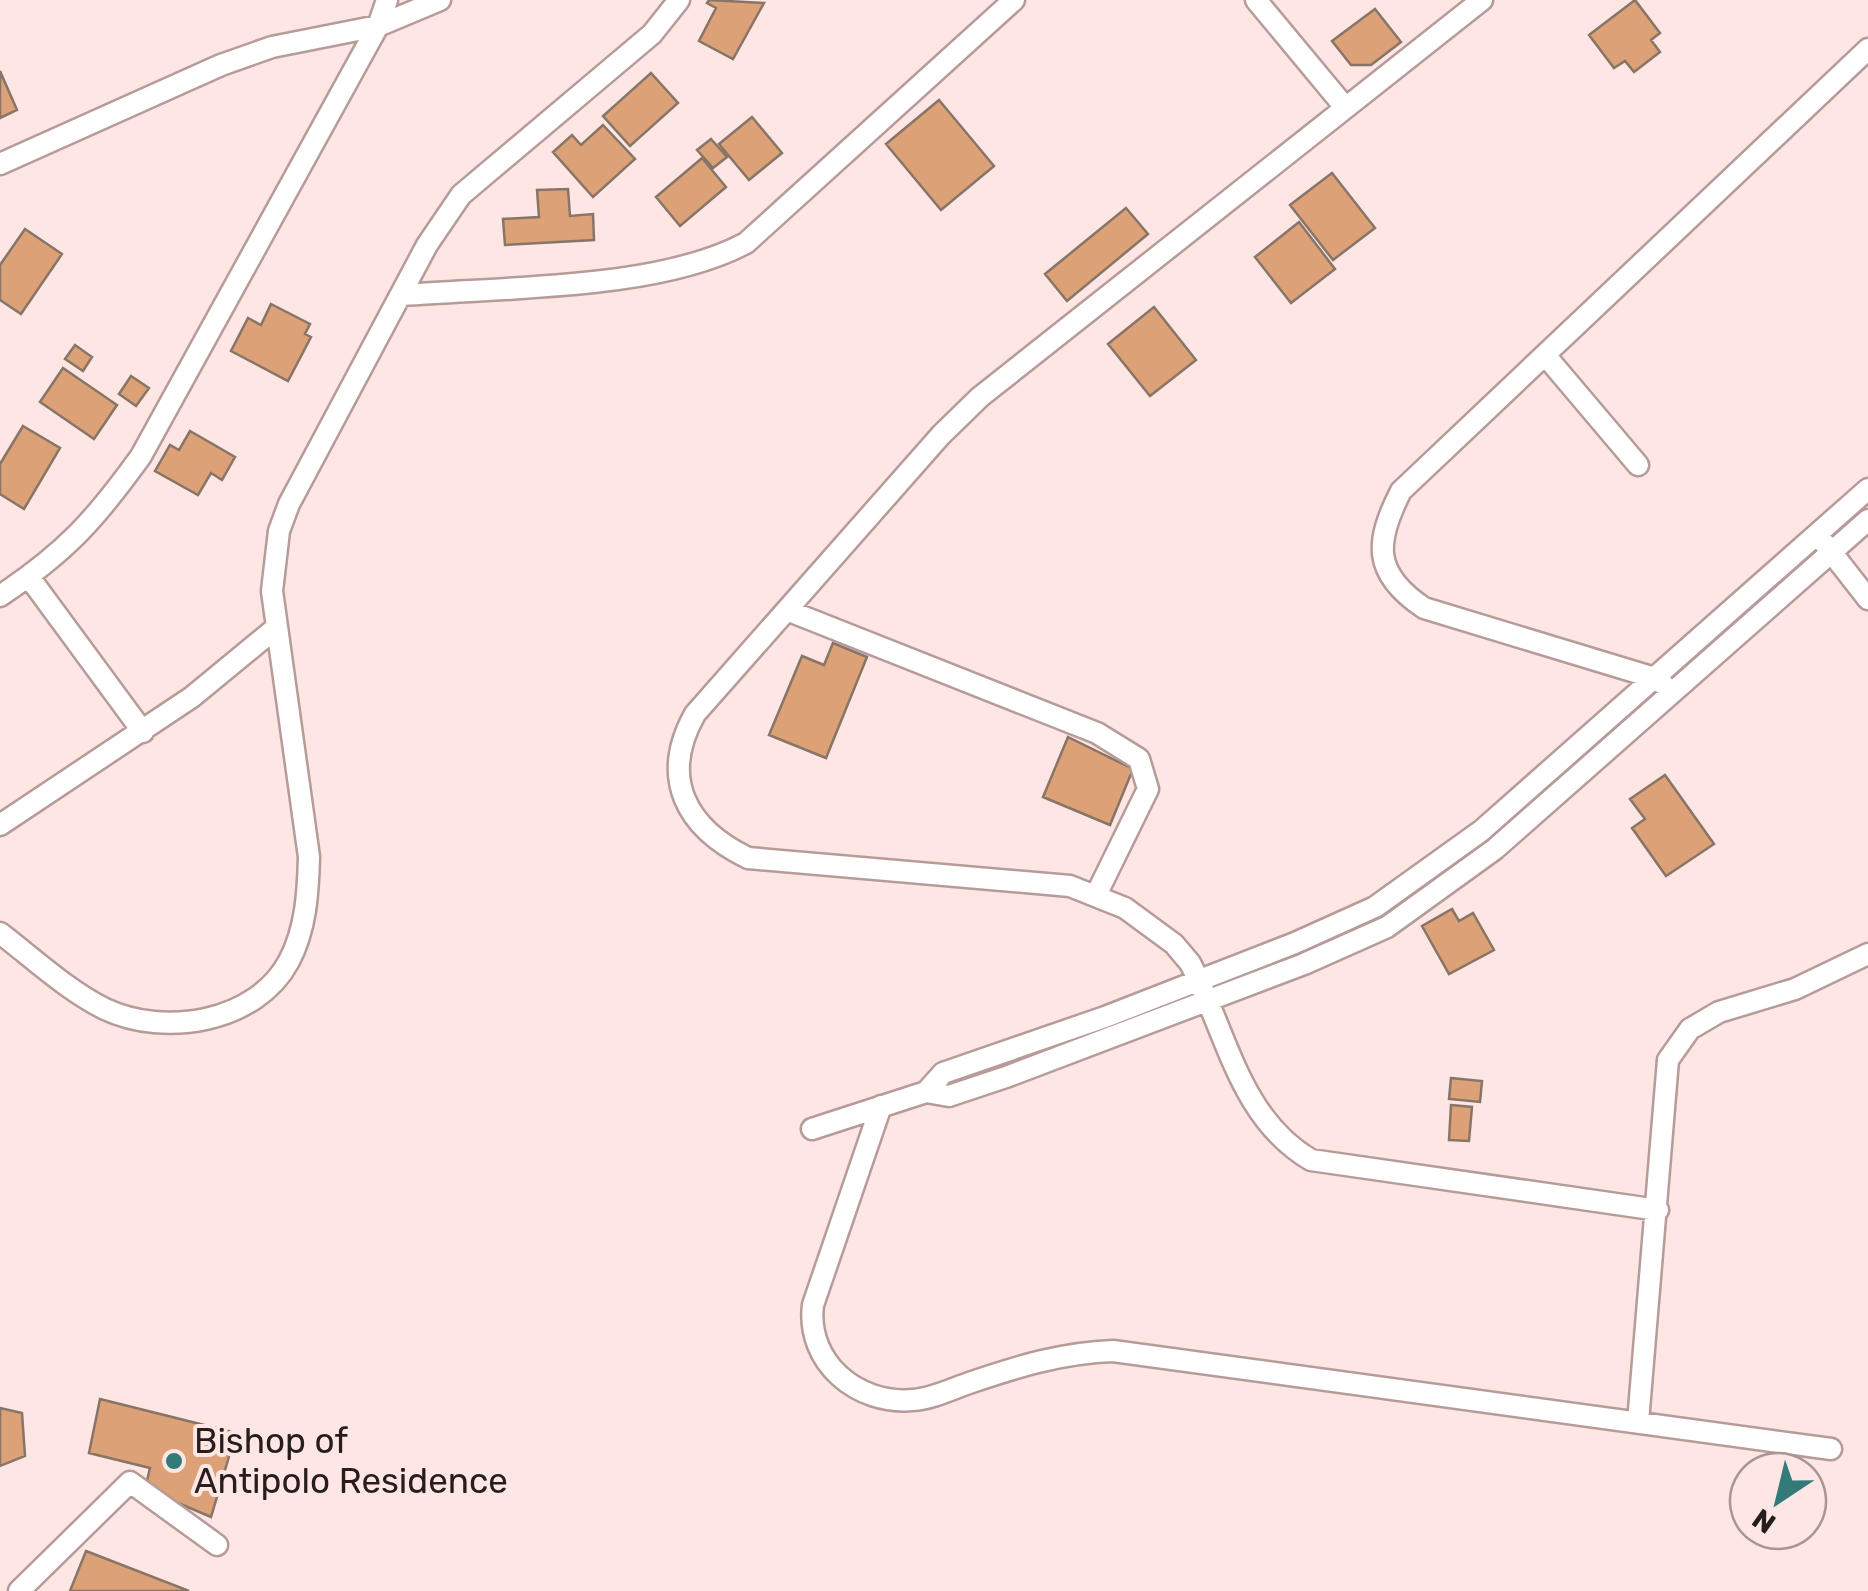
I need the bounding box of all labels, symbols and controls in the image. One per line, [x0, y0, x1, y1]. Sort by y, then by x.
place label: Bishop of Antipolo Residence [194, 1420, 508, 1502]
marker: Bishop of Antipolo Residence [163, 1450, 185, 1472]
north arrow [1728, 1451, 1828, 1551]
text: N [1746, 1502, 1782, 1540]

